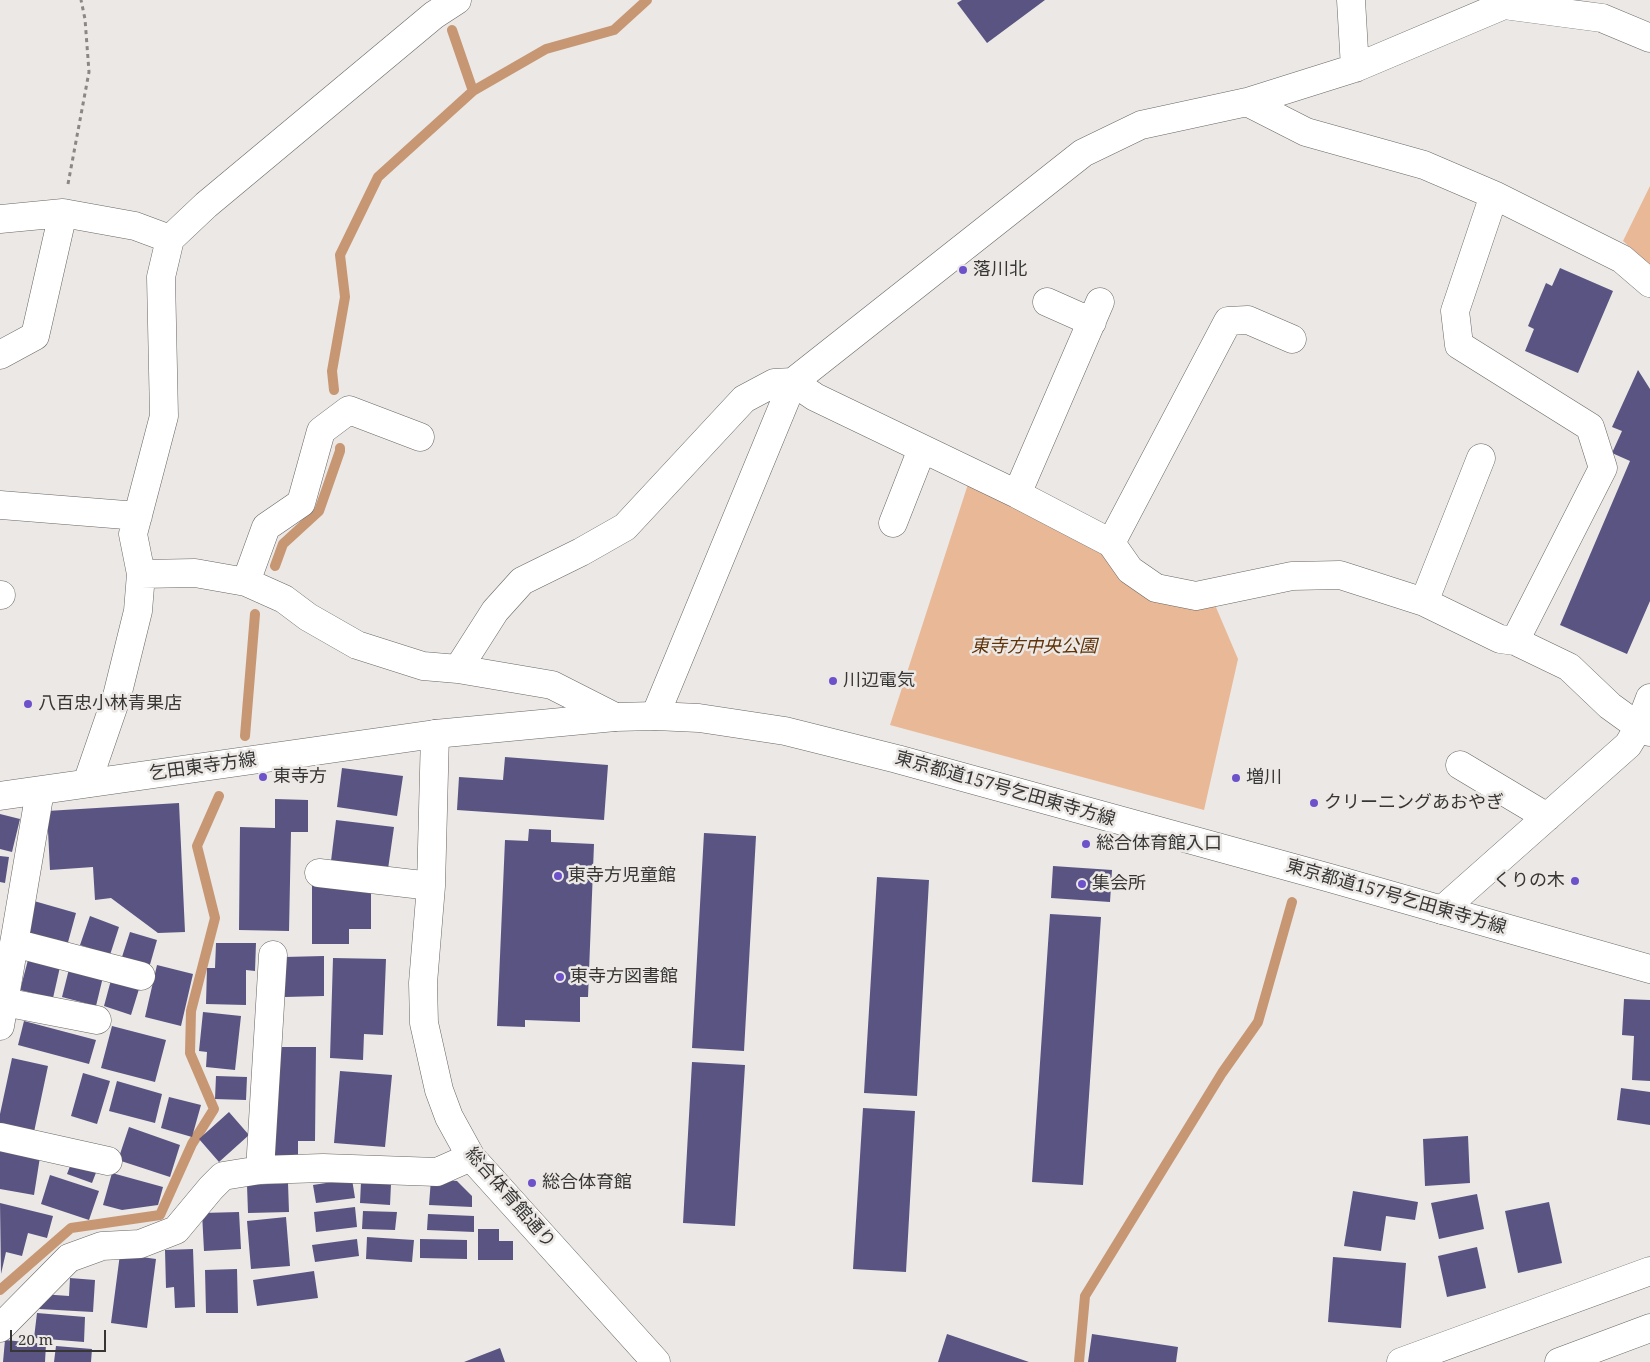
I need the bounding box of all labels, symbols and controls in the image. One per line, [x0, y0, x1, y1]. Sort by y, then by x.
place label: 落川北 [973, 259, 1027, 281]
marker: 落川北 [957, 264, 969, 276]
park label: 東寺方中央公園 [971, 636, 1097, 658]
place label: 川辺電気 [843, 670, 915, 692]
marker: 川辺電気 [827, 675, 839, 687]
place label: 八百忠小林青果店 [38, 693, 182, 715]
marker: 八百忠小林青果店 [22, 698, 34, 710]
street label: 東京都道157号乞田東寺方線 [892, 747, 1118, 831]
street label: 乞田東寺方線 [148, 749, 258, 785]
place label: 東寺方 [273, 766, 327, 788]
place label: 増川 [1246, 767, 1282, 789]
marker: 東寺方 [257, 771, 269, 783]
marker: 増川 [1230, 772, 1242, 784]
place label: クリーニングあおやぎ [1324, 792, 1504, 814]
marker: クリーニングあおやぎ [1308, 797, 1320, 809]
place label: 総合体育館入口 [1096, 833, 1222, 855]
marker: 総合体育館入口 [1080, 838, 1092, 850]
street label: 東京都道157号乞田東寺方線 [1283, 855, 1509, 939]
place label: 東寺方児童館 [568, 865, 676, 887]
marker: 東寺方児童館 [552, 870, 564, 882]
place label: くりの木 [1493, 870, 1565, 892]
place label: 集会所 [1092, 873, 1146, 895]
marker: くりの木 [1569, 875, 1581, 887]
marker: 集会所 [1076, 878, 1088, 890]
place label: 東寺方図書館 [570, 966, 678, 988]
marker: 東寺方図書館 [554, 971, 566, 983]
street label: 総合体育館通り [461, 1143, 559, 1253]
place label: 総合体育館 [542, 1172, 632, 1194]
marker: 総合体育館 [526, 1177, 538, 1189]
scale bar [12, 1320, 109, 1352]
text: 20 m [18, 1329, 53, 1349]

